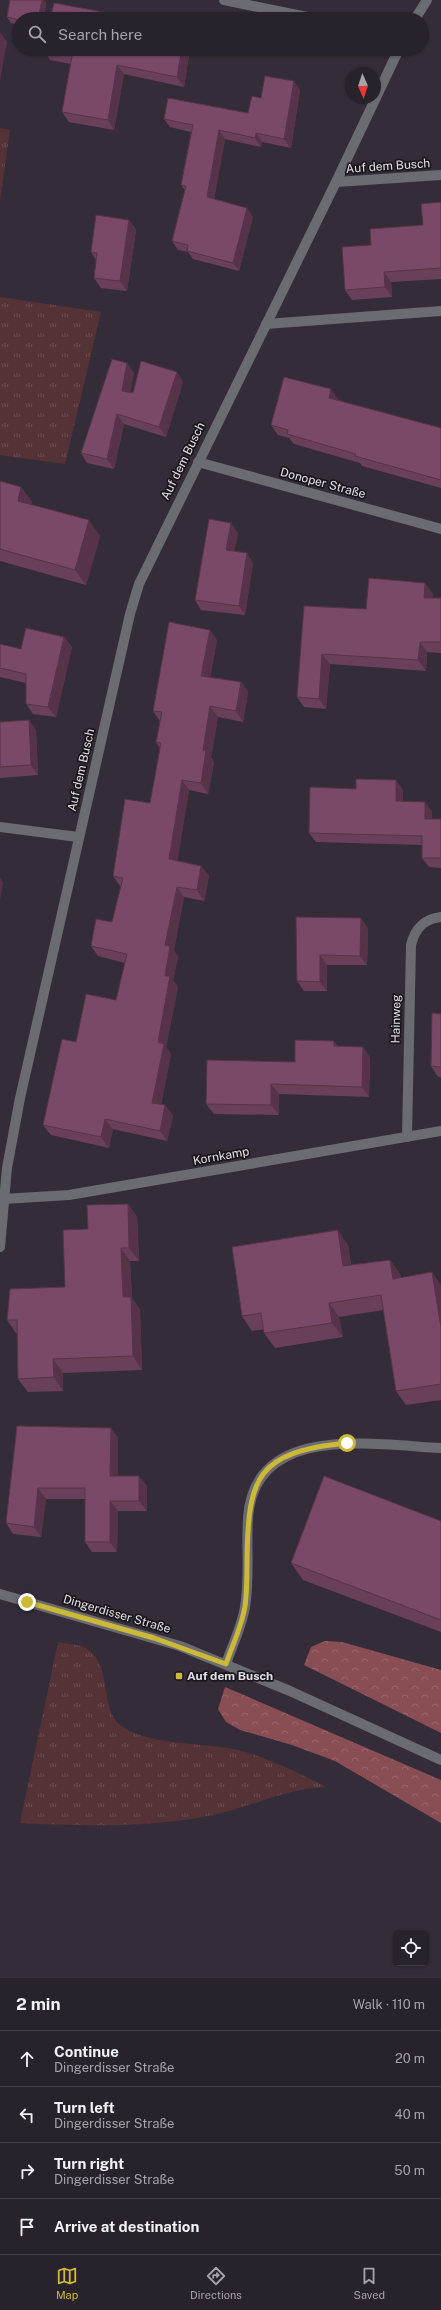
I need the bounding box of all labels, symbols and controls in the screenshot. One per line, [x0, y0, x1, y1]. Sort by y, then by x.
search box [12, 12, 429, 56]
icon: search [26, 23, 48, 45]
text: Search here [58, 26, 142, 43]
north arrow [345, 68, 381, 104]
street label: Auf dem Busch [345, 156, 431, 176]
street label: Auf dem Busch [158, 420, 208, 502]
street label: Donoper Straße [279, 465, 367, 501]
street label: Auf dem Busch [65, 727, 97, 813]
street label: Hainweg [389, 994, 403, 1044]
street label: Kornkamp [192, 1144, 250, 1168]
route start [338, 1434, 356, 1452]
street label: Dingerdisser Straße [62, 1592, 173, 1636]
route end [18, 1593, 36, 1611]
place label: Auf dem Busch [187, 1669, 273, 1683]
marker: Auf dem Busch [174, 1671, 184, 1681]
map controls [393, 1930, 429, 1966]
button: locate [393, 1930, 429, 1966]
text: 2 min [16, 1994, 61, 2014]
text: Walk · 110 m [353, 1997, 425, 2012]
text: Continue [54, 2043, 119, 2060]
icon: ahead [16, 2048, 38, 2070]
text: 20 m [395, 2051, 425, 2066]
text: Dingerdisser Straße [54, 2060, 174, 2075]
text: Turn left [54, 2099, 115, 2116]
icon: left [16, 2104, 38, 2126]
text: 40 m [394, 2107, 425, 2122]
text: Dingerdisser Straße [54, 2116, 174, 2131]
text: Turn right [54, 2155, 124, 2172]
icon: right [16, 2160, 38, 2182]
text: 50 m [394, 2163, 425, 2178]
text: Dingerdisser Straße [54, 2172, 174, 2187]
icon: arrive [16, 2216, 38, 2238]
text: Arrive at destination [54, 2218, 199, 2235]
tab: Map [56, 2265, 78, 2301]
tab: Directions [190, 2265, 242, 2301]
tab: Saved [354, 2265, 385, 2301]

